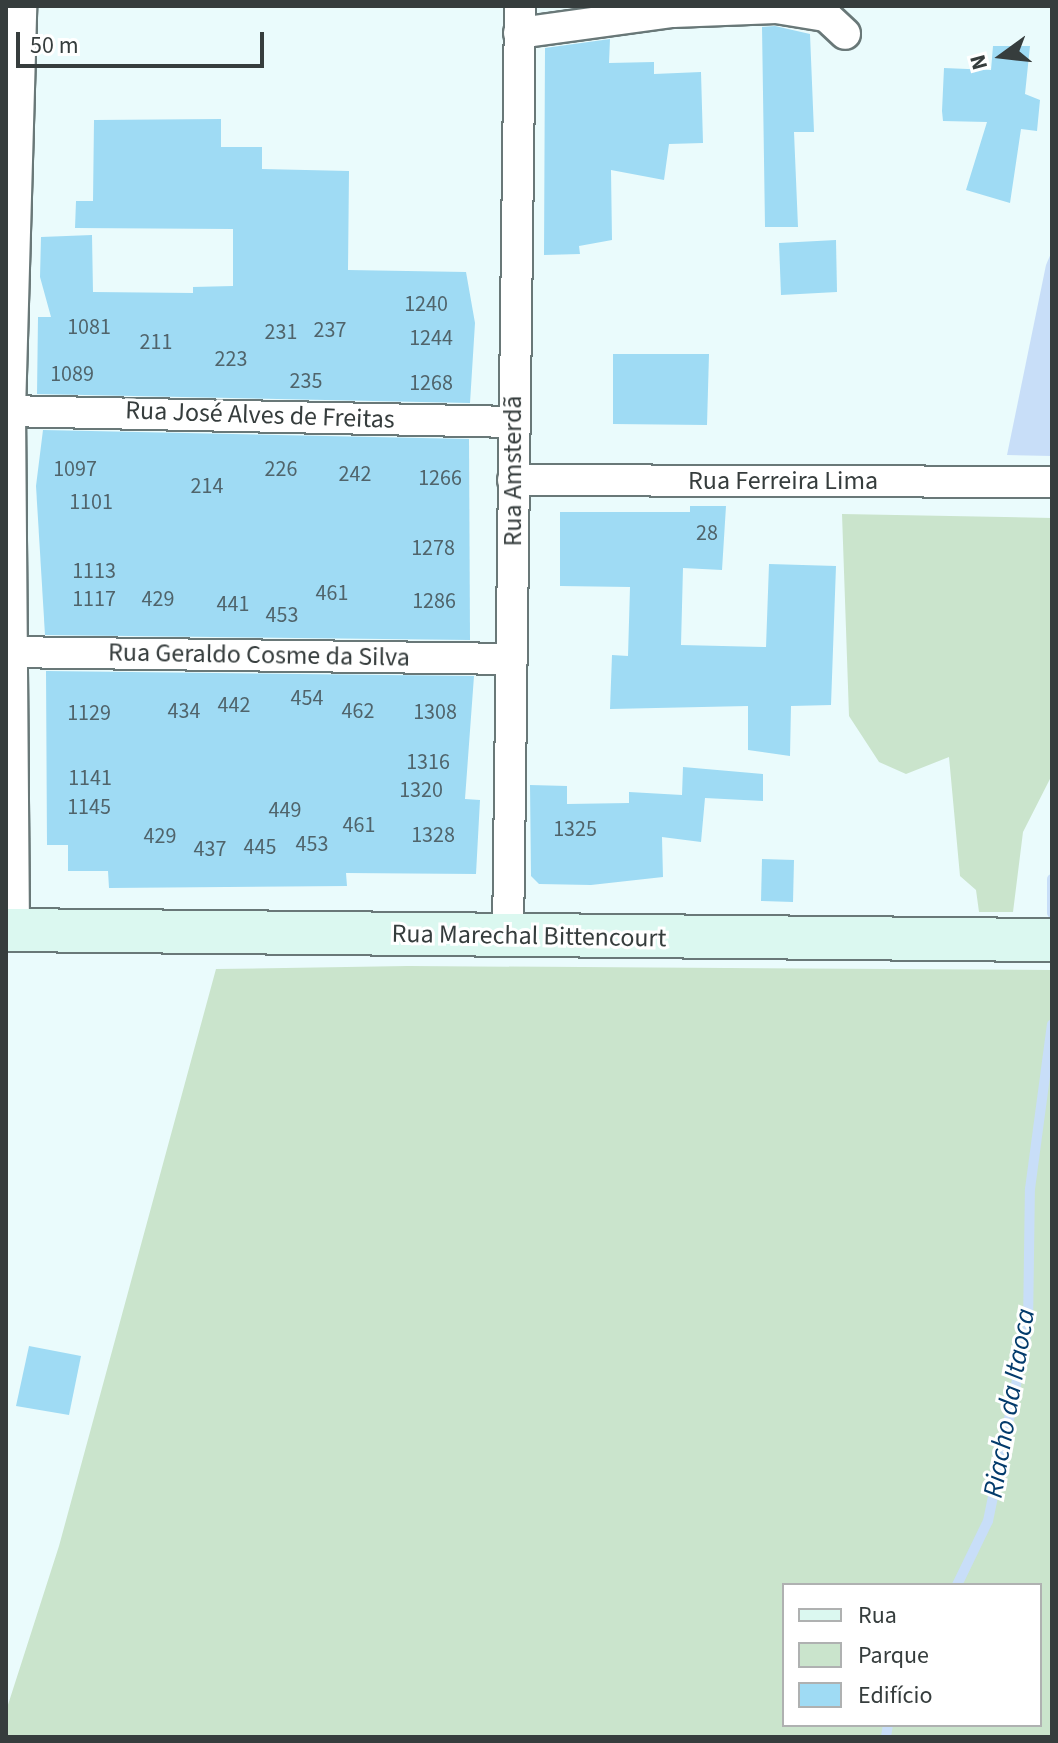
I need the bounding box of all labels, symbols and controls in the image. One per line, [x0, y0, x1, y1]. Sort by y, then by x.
scale bar [20, 16, 268, 66]
north arrow [962, 16, 1042, 96]
text: 50 m [30, 28, 79, 63]
text: N [961, 51, 996, 73]
house number: 1240 [404, 292, 448, 318]
house number: 1081 [67, 315, 111, 341]
house number: 237 [314, 318, 346, 344]
house number: 231 [265, 320, 297, 346]
house number: 1244 [409, 326, 453, 352]
house number: 211 [140, 330, 172, 356]
house number: 223 [215, 347, 247, 373]
house number: 1089 [50, 362, 94, 388]
house number: 235 [290, 369, 322, 395]
house number: 1268 [409, 371, 453, 397]
street label: Rua José Alves de Freitas [125, 395, 395, 435]
street label: Rua Amsterdã [497, 396, 529, 546]
house number: 1097 [53, 457, 97, 483]
house number: 226 [265, 457, 297, 483]
house number: 242 [339, 462, 371, 488]
street label: Rua Ferreira Lima [688, 465, 878, 497]
house number: 1266 [418, 466, 462, 492]
house number: 214 [191, 474, 223, 500]
house number: 1101 [69, 490, 113, 516]
house number: 28 [696, 521, 718, 547]
house number: 1278 [411, 536, 455, 562]
house number: 1113 [72, 559, 116, 585]
house number: 461 [316, 581, 348, 607]
house number: 1117 [72, 587, 116, 613]
house number: 429 [142, 587, 174, 613]
house number: 1286 [412, 589, 456, 615]
house number: 441 [217, 592, 249, 618]
house number: 453 [266, 603, 298, 629]
street label: Rua Geraldo Cosme da Silva [108, 637, 410, 673]
house number: 454 [291, 686, 323, 712]
house number: 442 [218, 693, 250, 719]
house number: 434 [168, 699, 200, 725]
house number: 462 [342, 699, 374, 725]
house number: 1308 [413, 700, 457, 726]
house number: 1129 [67, 701, 111, 727]
house number: 1316 [406, 750, 450, 776]
house number: 1141 [68, 766, 112, 792]
house number: 1320 [399, 778, 443, 804]
house number: 1145 [67, 795, 111, 821]
house number: 449 [269, 798, 301, 824]
house number: 461 [343, 813, 375, 839]
house number: 1325 [553, 817, 597, 843]
house number: 1328 [411, 823, 455, 849]
house number: 429 [144, 824, 176, 850]
house number: 453 [296, 832, 328, 858]
house number: 445 [244, 835, 276, 861]
house number: 437 [194, 837, 226, 863]
street label: Rua Marechal Bittencourt [391, 918, 667, 954]
water label: Riacho da Itaoca [976, 1306, 1042, 1500]
legend [782, 1583, 1042, 1727]
text: Rua [858, 1598, 897, 1633]
text: Parque [858, 1638, 929, 1673]
text: Edifício [858, 1678, 932, 1713]

